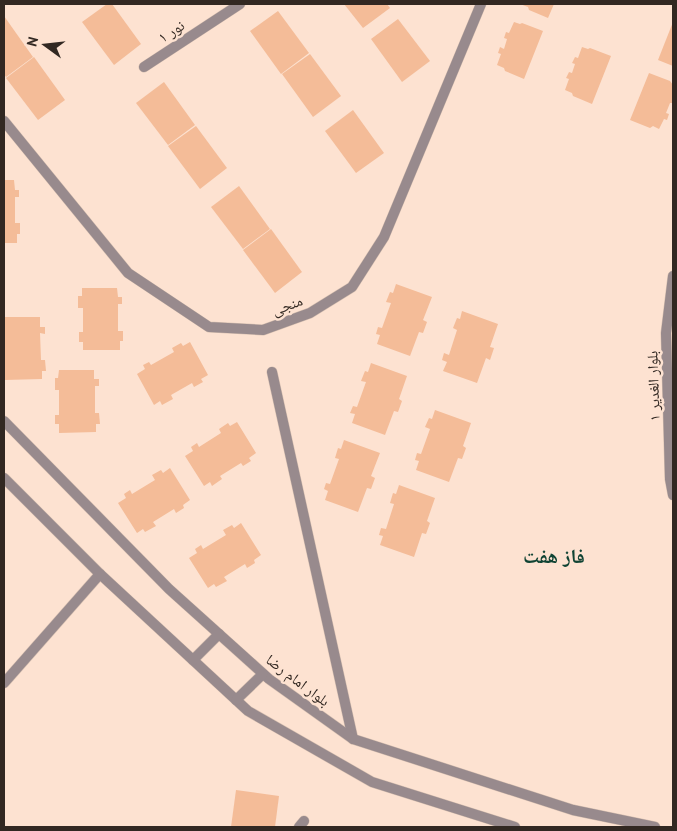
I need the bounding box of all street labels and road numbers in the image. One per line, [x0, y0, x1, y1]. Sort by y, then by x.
street label: نور ۱ [154, 15, 188, 47]
street label: منجی [269, 290, 306, 320]
street label: بلوار الغدیر ۱ [642, 351, 664, 421]
street label: بلوار امام رضا [262, 650, 334, 711]

